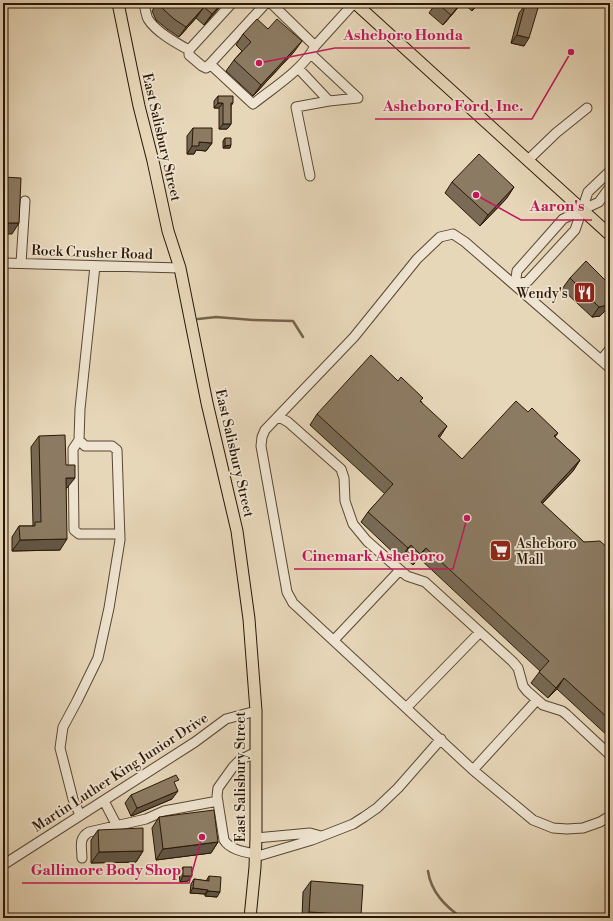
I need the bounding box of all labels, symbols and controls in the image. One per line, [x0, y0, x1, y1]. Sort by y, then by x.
callout: Asheboro Honda [335, 21, 470, 48]
text: Asheboro Honda [342, 26, 464, 45]
street label: East Salisbury Street [138, 71, 185, 203]
callout: Asheboro Ford, Inc. [375, 92, 532, 119]
text: Asheboro Ford, Inc. [382, 97, 523, 116]
callout: Aaron's [521, 193, 592, 220]
text: Aaron's [529, 197, 584, 216]
street label: Rock Crusher Road [31, 242, 153, 264]
restaurant icon: Wendy's [571, 280, 597, 306]
place label: Wendy's [516, 285, 568, 303]
street label: East Salisbury Street [211, 387, 258, 519]
place label: Asheboro Mall [515, 535, 577, 569]
supermarket icon: Asheboro Mall [488, 538, 514, 564]
callout: Cinemark Asheboro [294, 542, 453, 569]
text: Cinemark Asheboro [302, 547, 444, 566]
street label: Martin Luther King Junior Drive [29, 709, 212, 837]
street label: East Salisbury Street [232, 711, 250, 843]
callout: Gallimore Body Shop [22, 856, 189, 883]
text: Gallimore Body Shop [31, 861, 181, 880]

